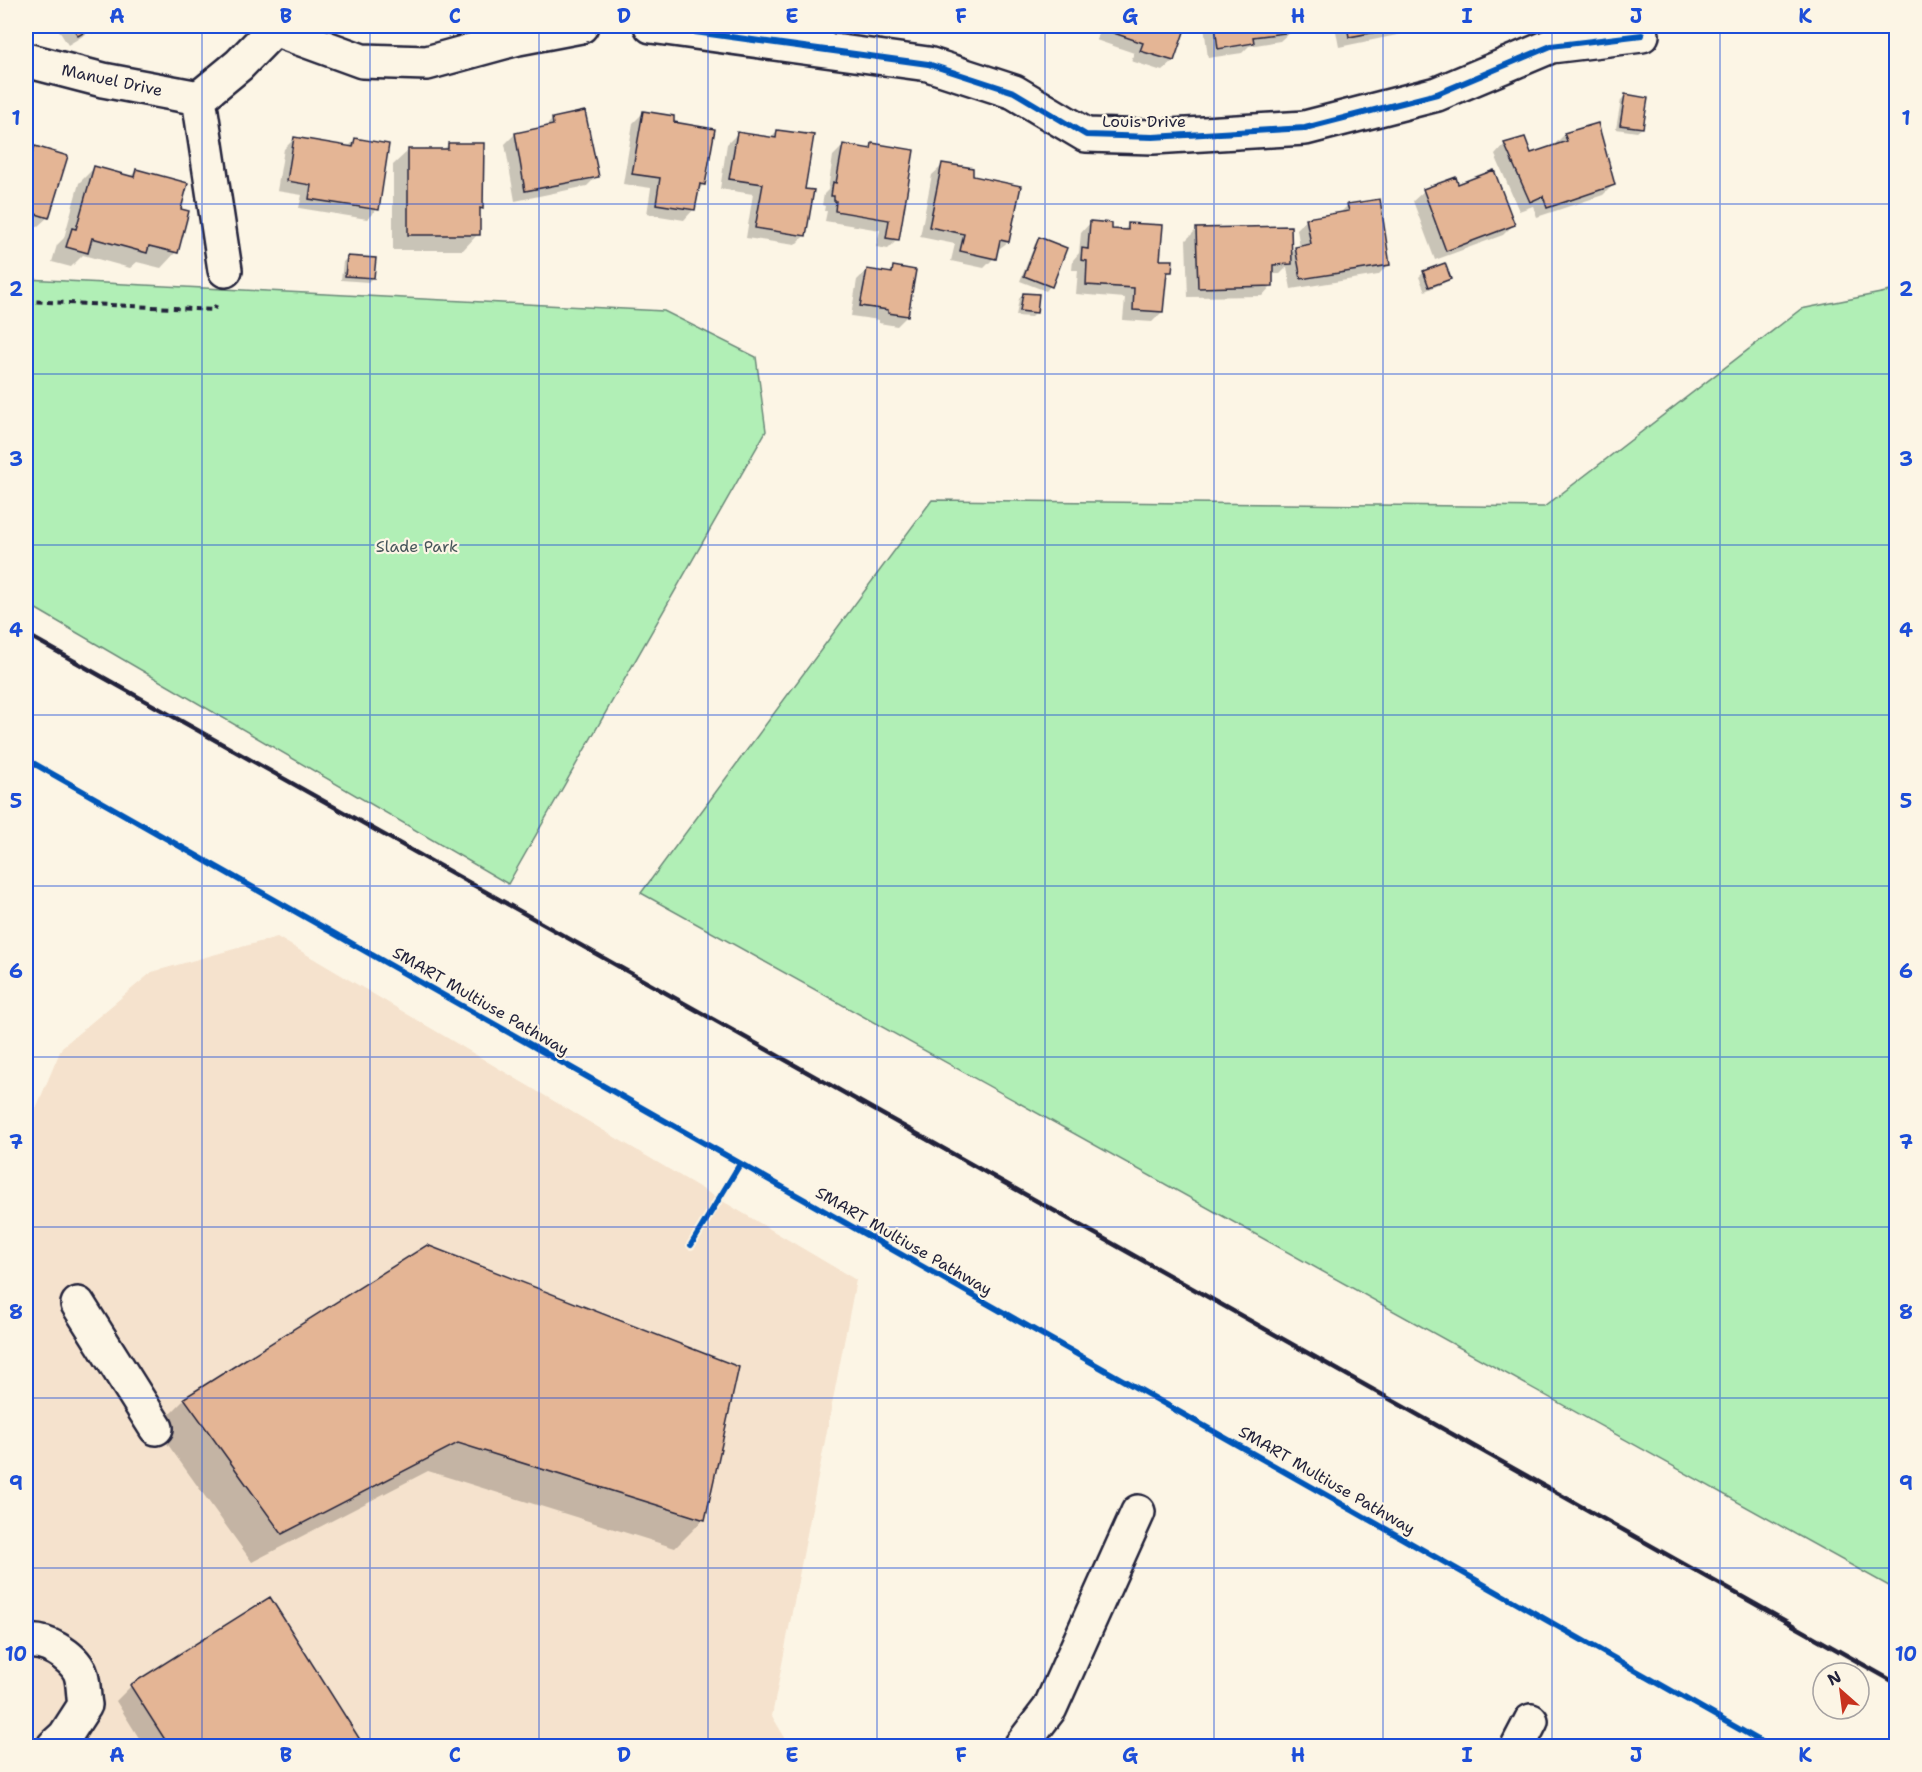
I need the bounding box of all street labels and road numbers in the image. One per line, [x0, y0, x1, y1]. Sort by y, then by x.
street label: Manuel Drive [60, 59, 164, 101]
street label: Louis Drive [1102, 111, 1186, 132]
street label: SMART Multiuse Pathway [389, 942, 573, 1060]
street label: SMART Multiuse Pathway [812, 1182, 996, 1300]
street label: SMART Multiuse Pathway [1235, 1421, 1419, 1539]

